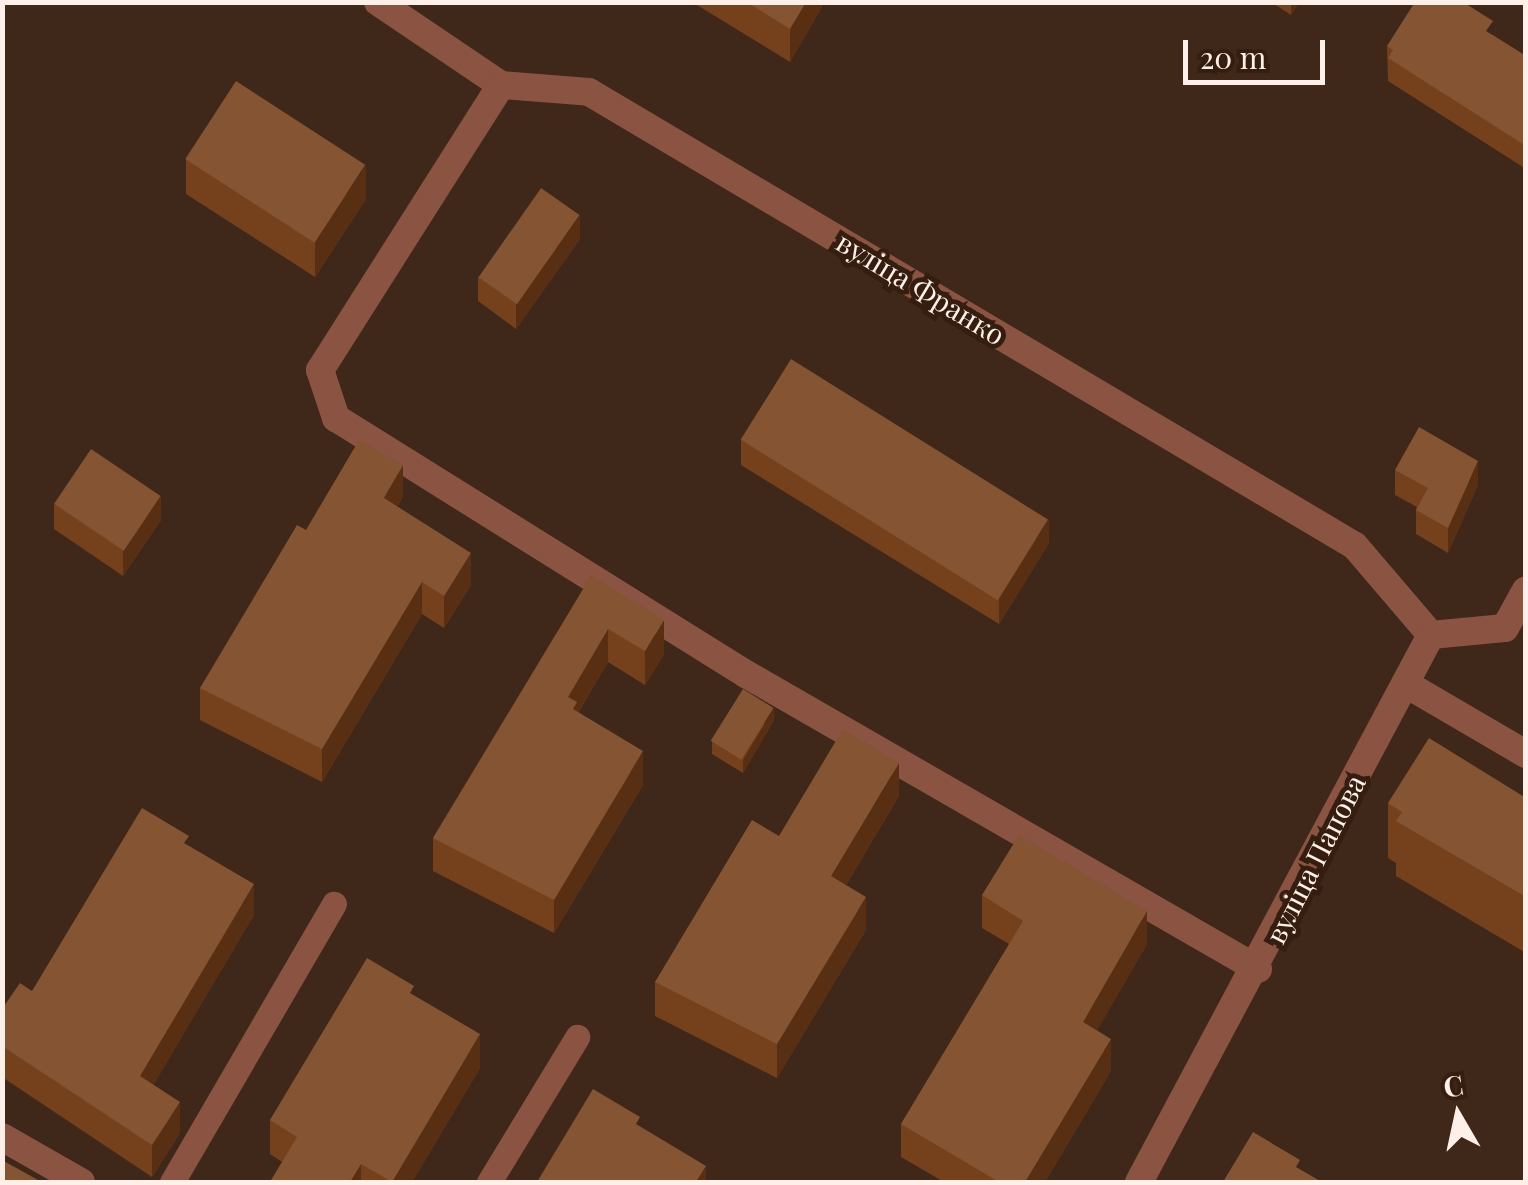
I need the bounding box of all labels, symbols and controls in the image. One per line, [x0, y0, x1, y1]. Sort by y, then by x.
scale bar [1188, 20, 1330, 82]
text: 20 m [1200, 37, 1266, 77]
street label: вуліца Франко [831, 225, 1011, 351]
street label: вуліца Папова [1258, 769, 1372, 949]
north arrow [1408, 1065, 1508, 1165]
text: С [1441, 1065, 1466, 1105]

